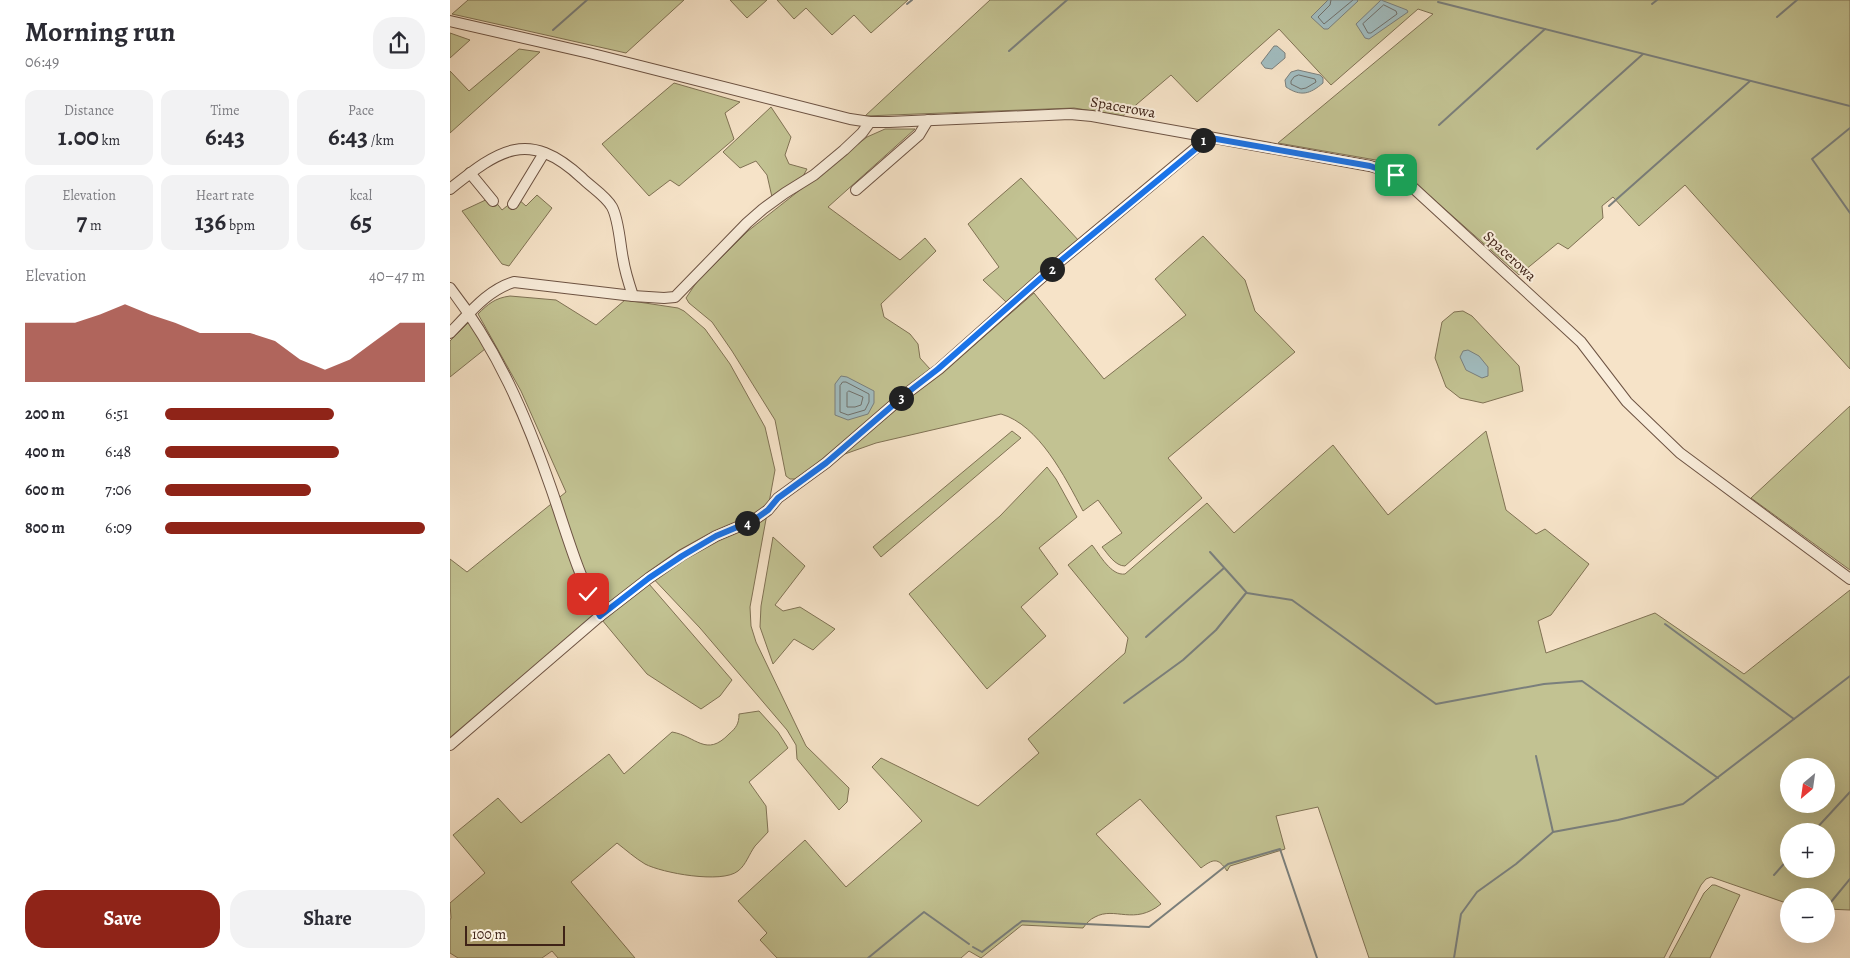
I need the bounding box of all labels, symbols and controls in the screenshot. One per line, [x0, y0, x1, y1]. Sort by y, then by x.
text: Morning run [25, 13, 175, 51]
button: share [373, 17, 425, 69]
text: 06:49 [25, 51, 59, 73]
street label: Spacerowa [1089, 91, 1157, 123]
text: Distance [64, 101, 114, 120]
text: Time [210, 101, 240, 120]
text: Pace [348, 101, 374, 120]
text: 1.00 [58, 120, 99, 154]
text: 6:43 [205, 120, 245, 154]
text: 6:43 [328, 120, 368, 154]
pin: 1 [1190, 128, 1216, 152]
text: km [99, 131, 120, 150]
text: /km [368, 131, 394, 150]
text: 1 [1201, 131, 1206, 150]
pin [1375, 154, 1417, 196]
icon: arrive [1382, 161, 1410, 189]
text: Elevation [62, 186, 116, 205]
text: Heart rate [196, 186, 254, 205]
text: kcal [350, 186, 372, 205]
text: 7 [76, 205, 87, 239]
text: 136 [195, 205, 226, 239]
text: 65 [350, 205, 372, 239]
text: m [87, 216, 102, 235]
text: bpm [226, 216, 255, 235]
street label: Spacerowa [1479, 226, 1541, 286]
pin: 2 [1040, 256, 1064, 282]
text: 2 [1049, 260, 1056, 279]
text: Elevation [25, 265, 86, 287]
text: 40–47 m [369, 265, 425, 287]
pin: 3 [888, 386, 914, 410]
text: 3 [898, 389, 905, 408]
text: 200 m [25, 403, 65, 425]
text: 6:51 [105, 403, 129, 425]
text: 400 m [25, 441, 65, 463]
text: 6:48 [105, 441, 131, 463]
text: 600 m [25, 479, 65, 501]
text: 7:06 [105, 479, 131, 501]
pin: 4 [734, 510, 760, 536]
text: 4 [744, 514, 751, 533]
text: 800 m [25, 517, 65, 539]
text: 6:09 [105, 517, 132, 539]
pin [567, 573, 609, 615]
icon: check [574, 580, 602, 608]
north arrow [1780, 758, 1835, 812]
map controls [1780, 758, 1835, 943]
button: + [1780, 823, 1835, 878]
button: − [1780, 888, 1835, 943]
button: Save [25, 890, 220, 948]
button: Share [230, 890, 425, 948]
scale bar [465, 923, 565, 946]
text: 100 m [472, 925, 506, 944]

